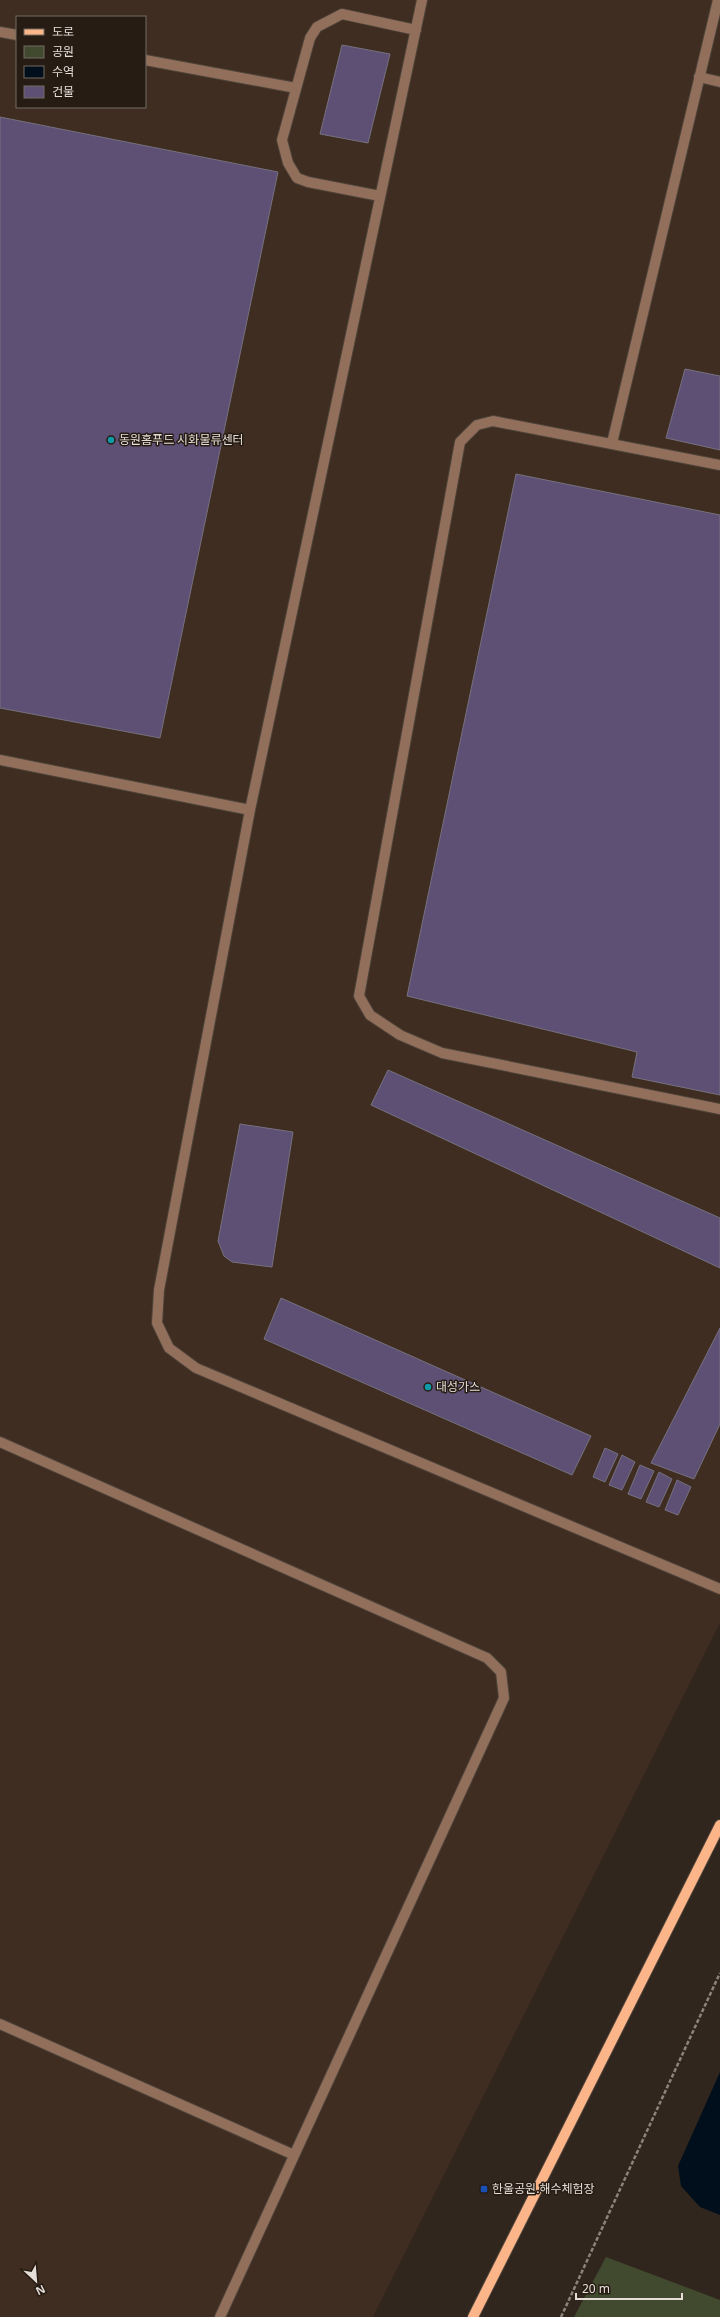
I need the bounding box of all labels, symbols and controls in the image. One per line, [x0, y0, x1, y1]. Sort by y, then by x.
legend [16, 16, 146, 108]
text: 도로 [52, 23, 74, 40]
text: 공원 [52, 43, 74, 60]
text: 수역 [52, 63, 74, 80]
text: 건물 [52, 83, 74, 100]
place label: 동원홈푸드 시화물류센터 [119, 431, 244, 448]
marker: 동원홈푸드 시화물류센터 [106, 435, 116, 445]
place label: 대성가스 [436, 1378, 480, 1395]
marker: 대성가스 [423, 1382, 433, 1392]
place label: 한울공원.해수체험장 [492, 2180, 595, 2197]
marker: 한울공원.해수체험장 [479, 2184, 489, 2194]
north arrow [16, 2261, 56, 2301]
scale bar [576, 2275, 682, 2301]
text: 20 m [582, 2280, 610, 2297]
text: N [33, 2282, 48, 2299]

